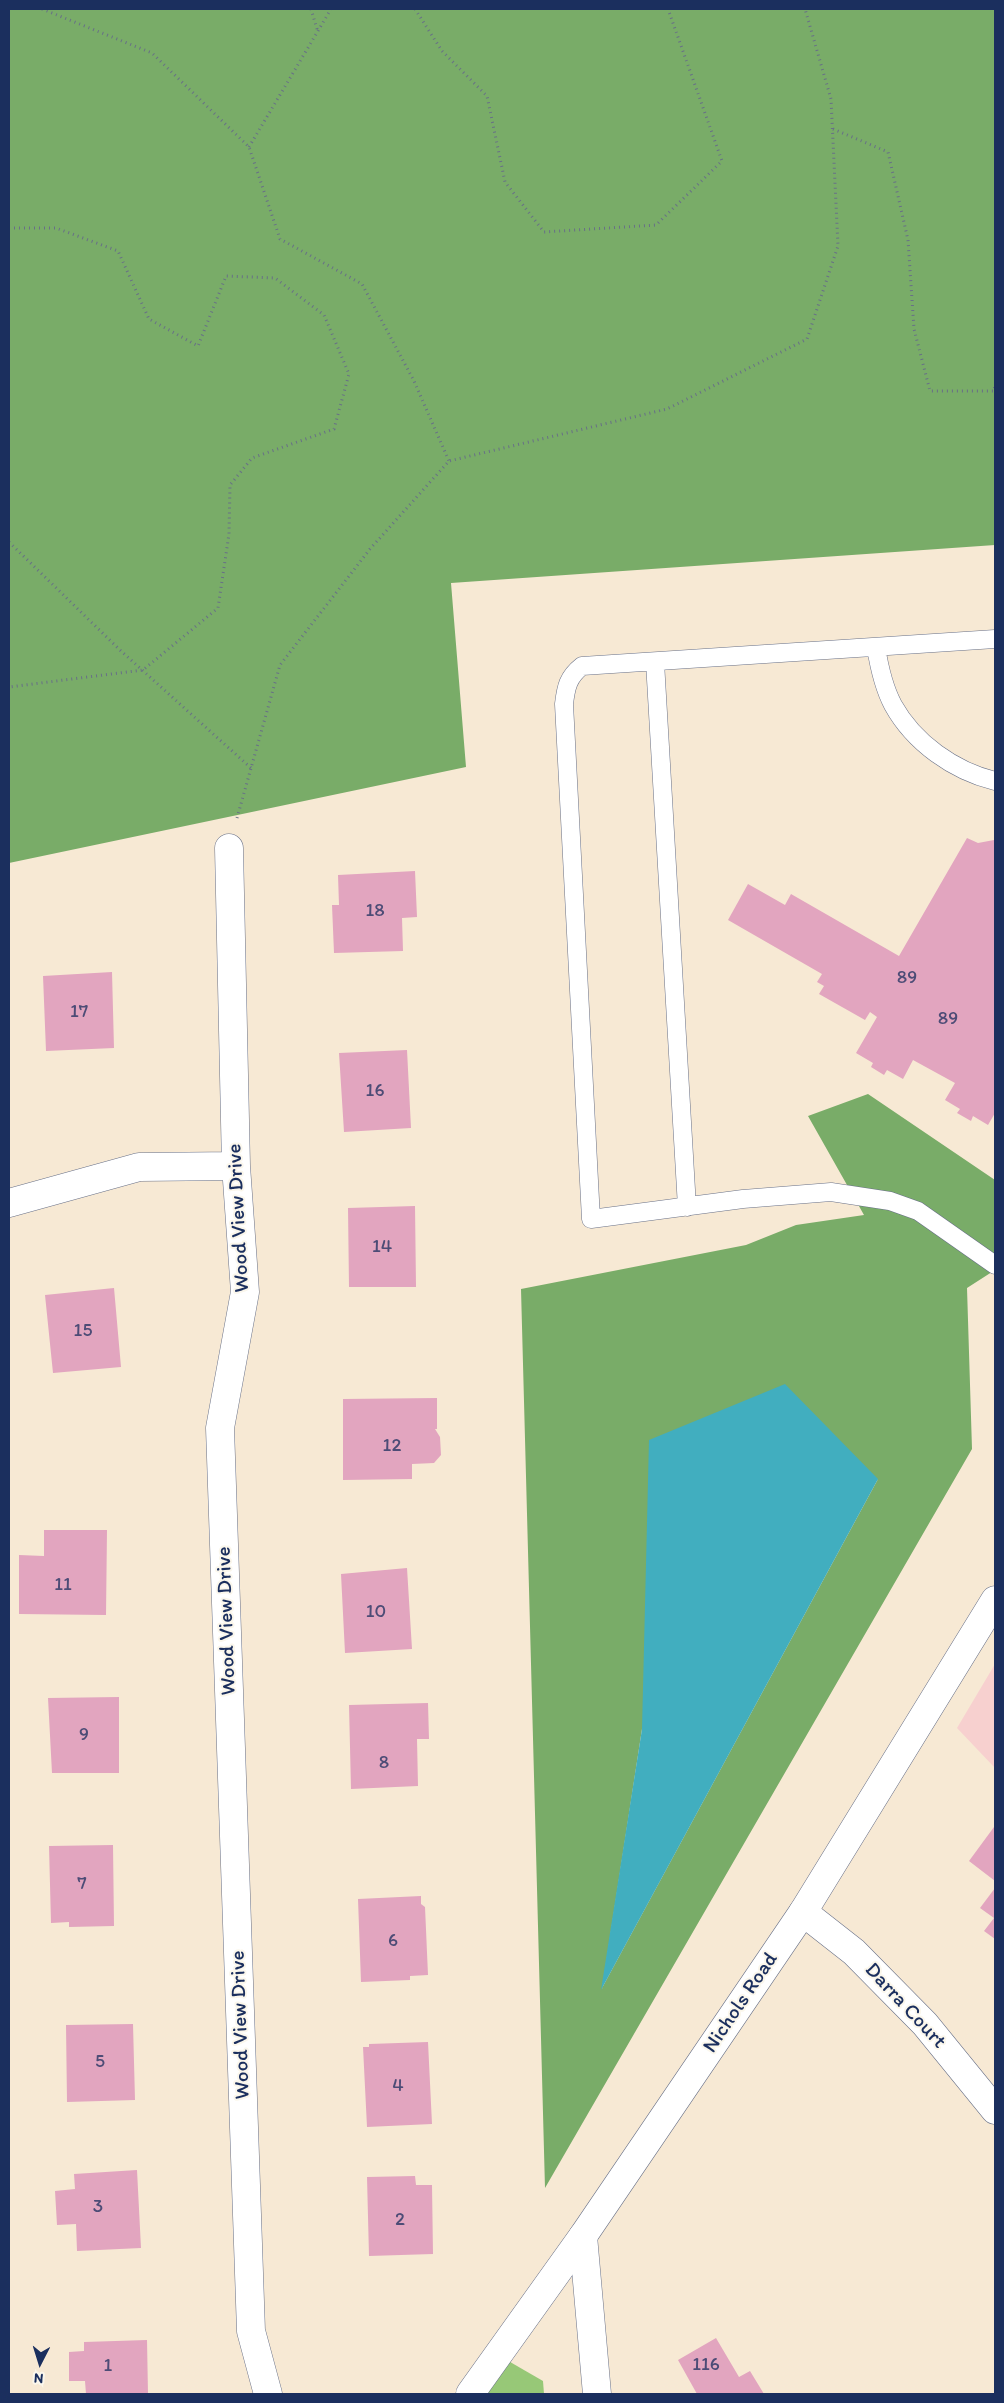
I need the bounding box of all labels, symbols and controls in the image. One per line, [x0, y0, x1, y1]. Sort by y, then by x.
house number: 18 [365, 900, 385, 922]
house number: 89 [897, 967, 917, 989]
house number: 17 [70, 1001, 88, 1023]
house number: 89 [938, 1008, 958, 1030]
house number: 16 [366, 1080, 384, 1102]
street label: Wood View Drive [223, 1143, 255, 1293]
house number: 14 [372, 1236, 392, 1258]
house number: 15 [74, 1320, 92, 1342]
house number: 12 [383, 1435, 401, 1457]
street label: Wood View Drive [212, 1546, 242, 1696]
house number: 11 [54, 1574, 72, 1596]
house number: 10 [366, 1601, 386, 1623]
house number: 9 [79, 1724, 89, 1746]
house number: 8 [379, 1752, 389, 1774]
house number: 7 [77, 1873, 87, 1895]
house number: 6 [388, 1930, 398, 1952]
street label: Nichols Road [698, 1948, 784, 2058]
street label: Wood View Drive [226, 1950, 256, 2100]
street label: Darra Court [859, 1958, 951, 2054]
house number: 5 [95, 2051, 105, 2073]
house number: 4 [392, 2075, 404, 2097]
house number: 3 [93, 2196, 103, 2218]
house number: 2 [395, 2209, 405, 2231]
north arrow [15, 2338, 65, 2388]
house number: 116 [692, 2354, 720, 2376]
house number: 1 [104, 2355, 112, 2377]
text: N [33, 2370, 44, 2387]

